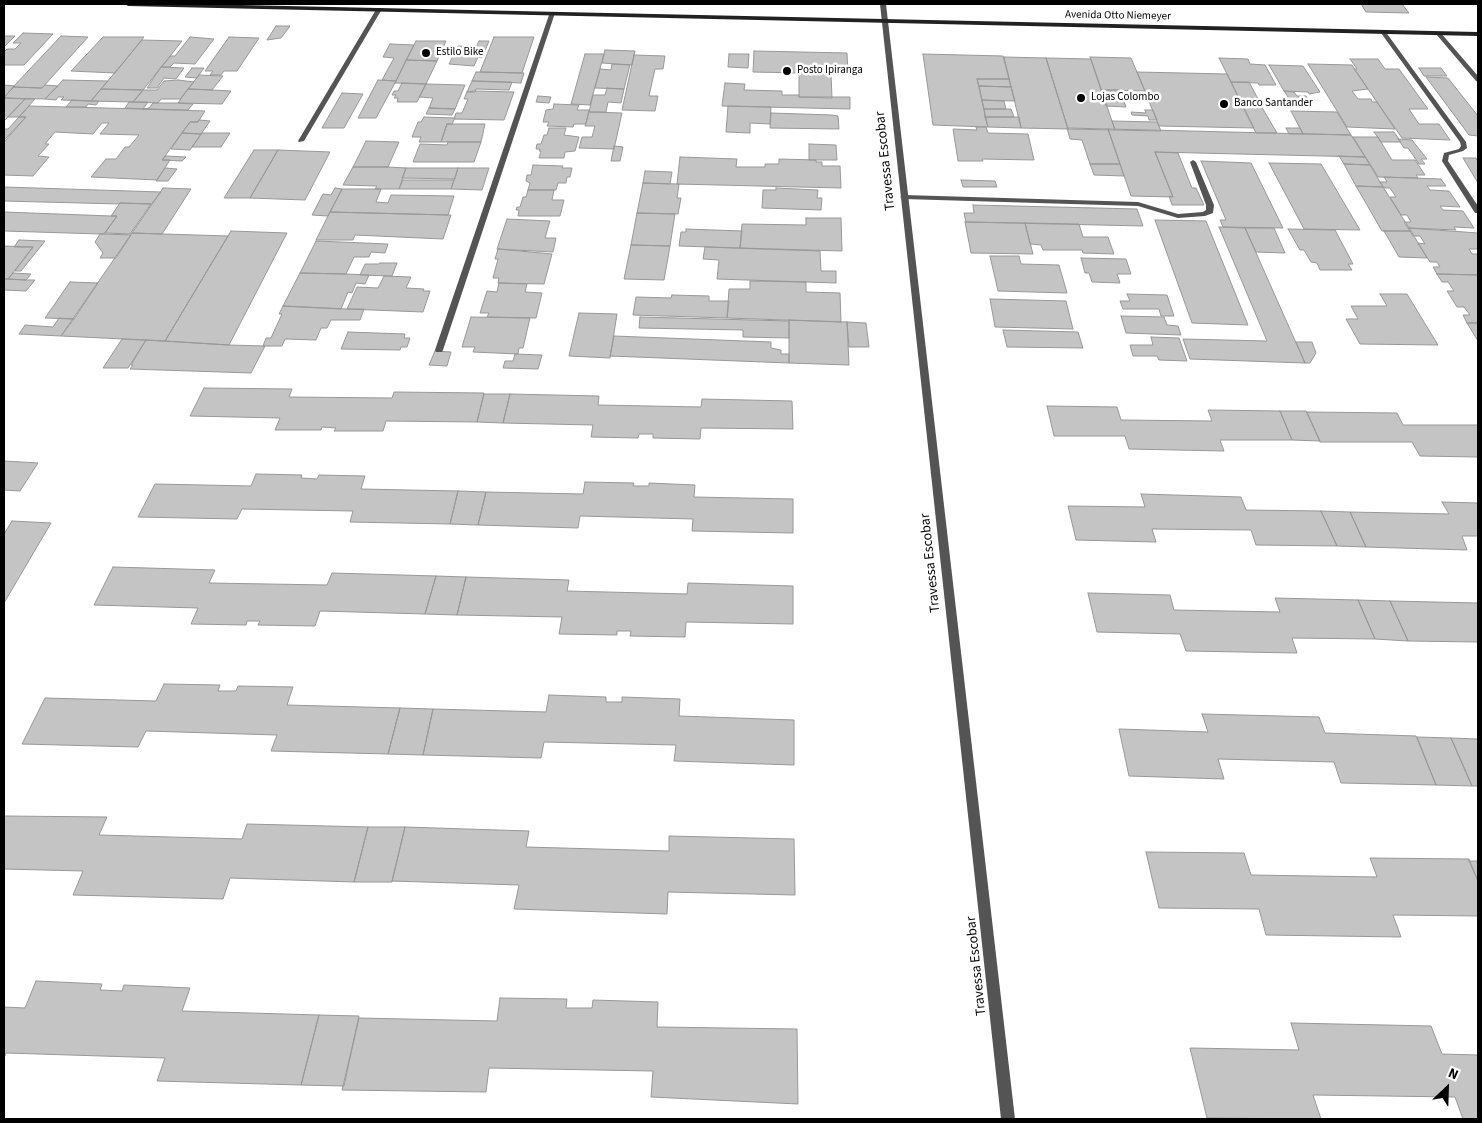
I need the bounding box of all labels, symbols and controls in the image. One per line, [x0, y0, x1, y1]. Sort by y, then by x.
street label: Avenida Otto Niemeyer [1065, 8, 1171, 24]
place label: Estilo Bike [436, 46, 483, 60]
marker: Estilo Bike [420, 47, 432, 59]
place label: Posto Ipiranga [797, 64, 863, 78]
marker: Posto Ipiranga [781, 65, 793, 77]
place label: Lojas Colombo [1091, 91, 1159, 105]
marker: Lojas Colombo [1075, 92, 1087, 104]
place label: Banco Santander [1234, 97, 1313, 111]
marker: Banco Santander [1218, 98, 1230, 110]
street label: Travessa Escobar [872, 110, 900, 212]
street label: Travessa Escobar [917, 512, 945, 614]
street label: Travessa Escobar [963, 915, 991, 1017]
north arrow [1422, 1063, 1472, 1113]
text: N [1445, 1063, 1461, 1085]

